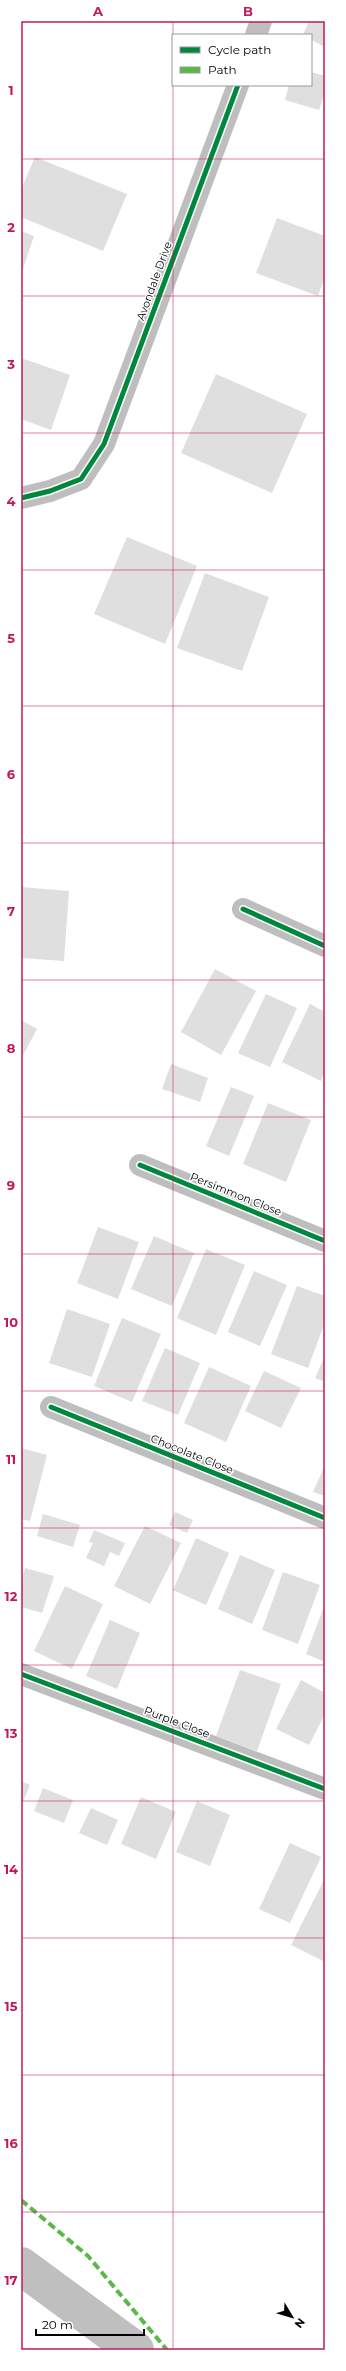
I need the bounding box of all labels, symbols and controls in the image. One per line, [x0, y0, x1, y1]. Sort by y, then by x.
text: A [92, 3, 104, 19]
text: B [243, 3, 253, 19]
legend [172, 34, 312, 86]
text: Cycle path [208, 42, 271, 57]
text: Path [208, 62, 237, 77]
text: 1 [8, 82, 14, 98]
text: 2 [7, 219, 15, 235]
street label: Avondale Drive [133, 239, 175, 322]
text: 3 [6, 356, 15, 372]
text: 4 [7, 493, 16, 509]
text: 5 [7, 630, 15, 646]
text: 6 [7, 766, 16, 782]
text: 7 [7, 903, 15, 919]
text: 8 [7, 1040, 16, 1056]
street label: Persimmon Close [188, 1169, 284, 1219]
text: 9 [7, 1177, 15, 1193]
text: 10 [4, 1314, 18, 1330]
street label: Chocolate Close [149, 1431, 236, 1477]
text: 11 [6, 1451, 16, 1467]
text: 12 [5, 1588, 18, 1604]
street label: Purple Close [142, 1703, 212, 1741]
text: 13 [5, 1725, 18, 1741]
text: 14 [4, 1861, 18, 1877]
text: 15 [5, 1998, 18, 2014]
text: 16 [4, 2135, 18, 2151]
text: 17 [4, 2272, 18, 2288]
north arrow [272, 2297, 312, 2337]
scale bar [36, 2311, 144, 2337]
text: N [292, 2315, 308, 2331]
text: 20 m [42, 2317, 73, 2332]

